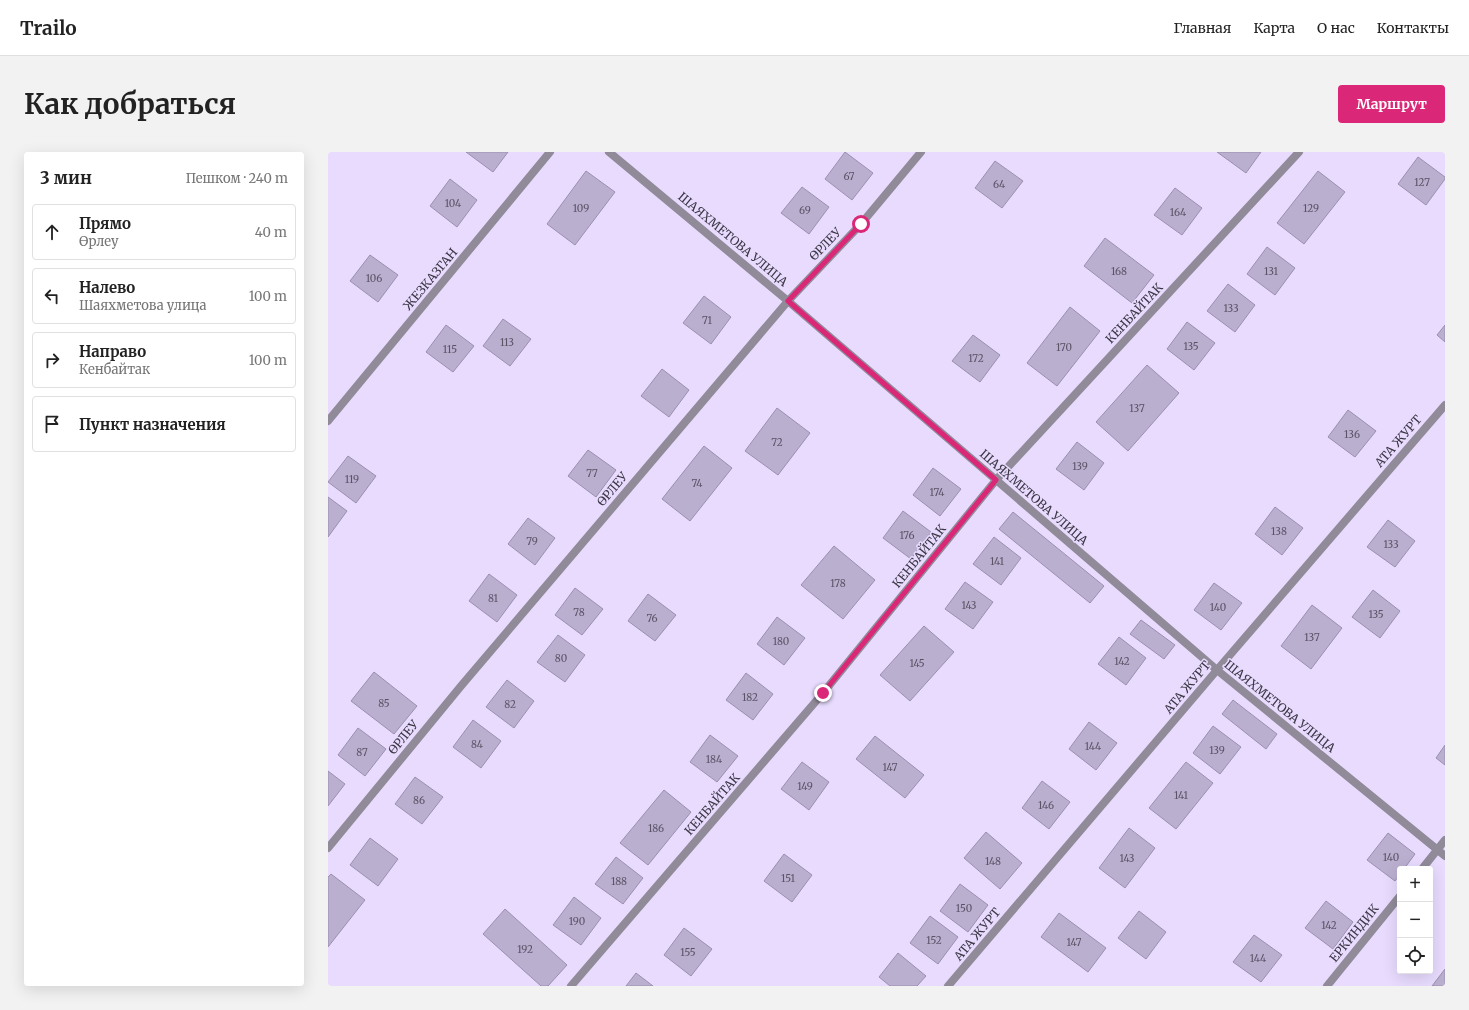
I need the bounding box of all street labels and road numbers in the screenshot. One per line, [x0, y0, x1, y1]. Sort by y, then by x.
street label: ШАЯХМЕТОВА УЛИЦА [675, 189, 791, 290]
street label: ӨРЛЕУ [806, 224, 844, 263]
street label: ЖЕЗКАЗГАН [400, 245, 460, 313]
street label: КЕНБАЙТАК [1102, 279, 1166, 346]
street label: АТА ЖУРТ [1371, 411, 1425, 471]
street label: ШАЯХМЕТОВА УЛИЦА [977, 446, 1092, 548]
street label: ӨРЛЕУ [594, 469, 631, 509]
street label: КЕНБАЙТАК [889, 521, 949, 591]
street label: АТА ЖУРТ [1160, 657, 1214, 717]
street label: ШАЯХМЕТОВА УЛИЦА [1221, 657, 1339, 756]
street label: ӨРЛЕУ [385, 717, 422, 757]
street label: КЕНБАЙТАК [681, 770, 743, 838]
street label: ЕРКИНДИК [1326, 901, 1382, 965]
street label: АТА ЖУРТ [950, 904, 1004, 964]

